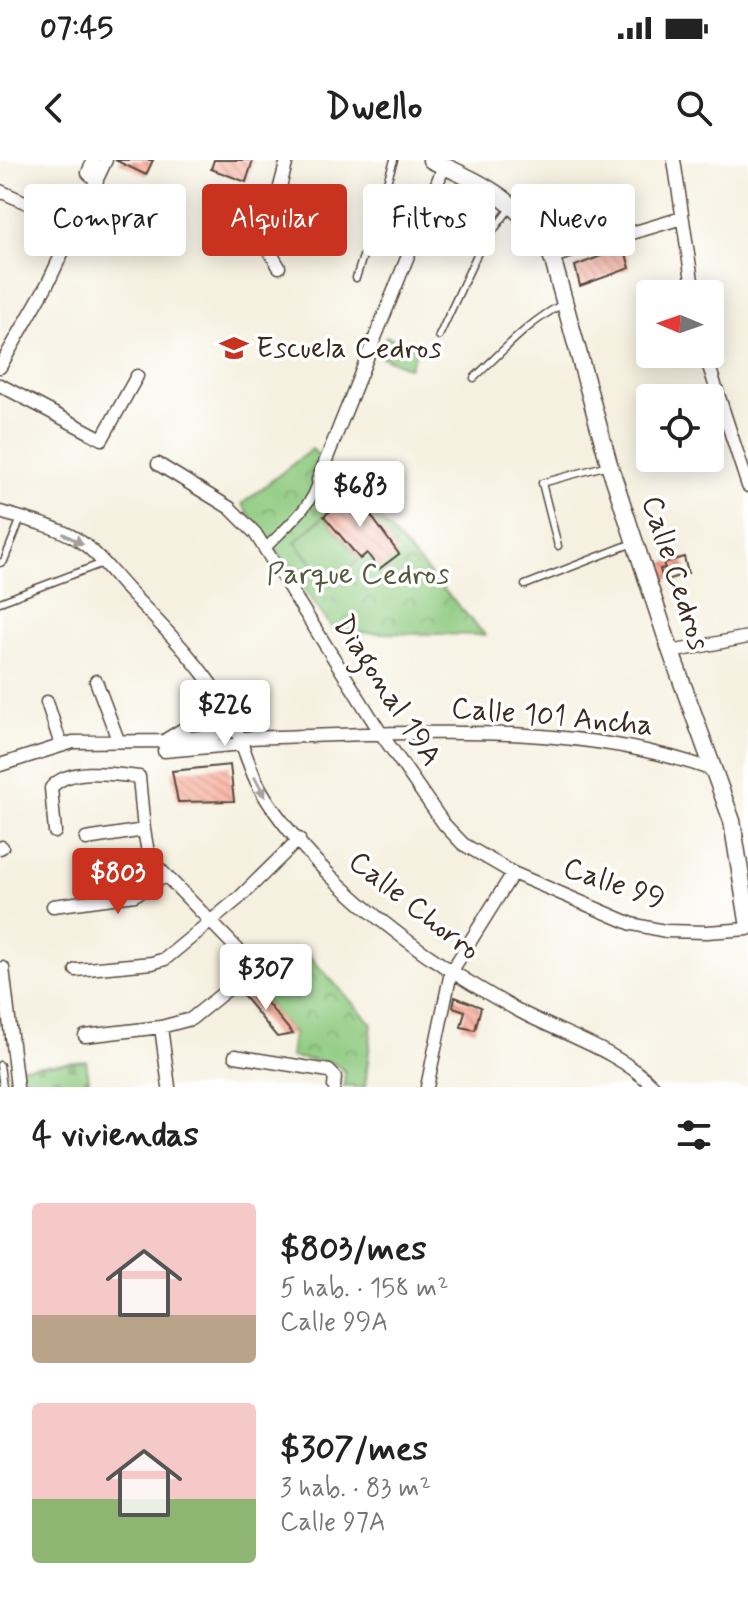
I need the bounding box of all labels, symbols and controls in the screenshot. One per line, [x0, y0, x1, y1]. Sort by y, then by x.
text: 07:45 [40, 9, 113, 48]
text: Dwello [326, 85, 422, 132]
icon: back [32, 86, 76, 130]
icon: search [672, 86, 716, 130]
chip: Comprar [24, 184, 186, 256]
chip: Alquilar [202, 184, 347, 256]
chip: Filtros [363, 184, 495, 256]
chip: Nuevo [511, 184, 635, 256]
north arrow [636, 280, 724, 368]
map controls [636, 280, 724, 472]
place label: Escuela Cedros [256, 329, 442, 368]
school or university icon: Escuela Cedros [219, 333, 249, 363]
button: locate [636, 384, 724, 472]
pin: $683 [313, 461, 407, 529]
text: $683 [333, 470, 387, 504]
street label: Calle Cedros [632, 491, 718, 655]
one-way arrow [62, 531, 84, 545]
park label: Parque Cedros [267, 555, 449, 594]
street label: Diagonal 19A [321, 608, 450, 776]
pin: $226 [178, 680, 272, 748]
text: $226 [198, 689, 252, 723]
street label: Calle 101 Ancha [449, 689, 655, 745]
one-way arrow [252, 776, 266, 798]
street label: Calle Chorro [340, 842, 488, 970]
pin: $803 [71, 848, 165, 916]
street label: Calle 99 [558, 848, 670, 920]
text: $803 [90, 857, 146, 891]
pin: $307 [219, 944, 313, 1012]
text: $307 [238, 953, 294, 987]
text: 4 viviendas [32, 1113, 199, 1158]
icon: filters [672, 1113, 716, 1157]
text: $803/mes [280, 1227, 426, 1272]
icon: home [96, 1235, 192, 1331]
text: 5 hab. · 158 m² [280, 1272, 448, 1306]
text: Calle 99A [280, 1306, 388, 1340]
text: $307/mes [280, 1427, 428, 1472]
icon: home [96, 1435, 192, 1531]
text: 3 hab. · 83 m² [280, 1472, 431, 1506]
text: Calle 97A [280, 1506, 386, 1540]

